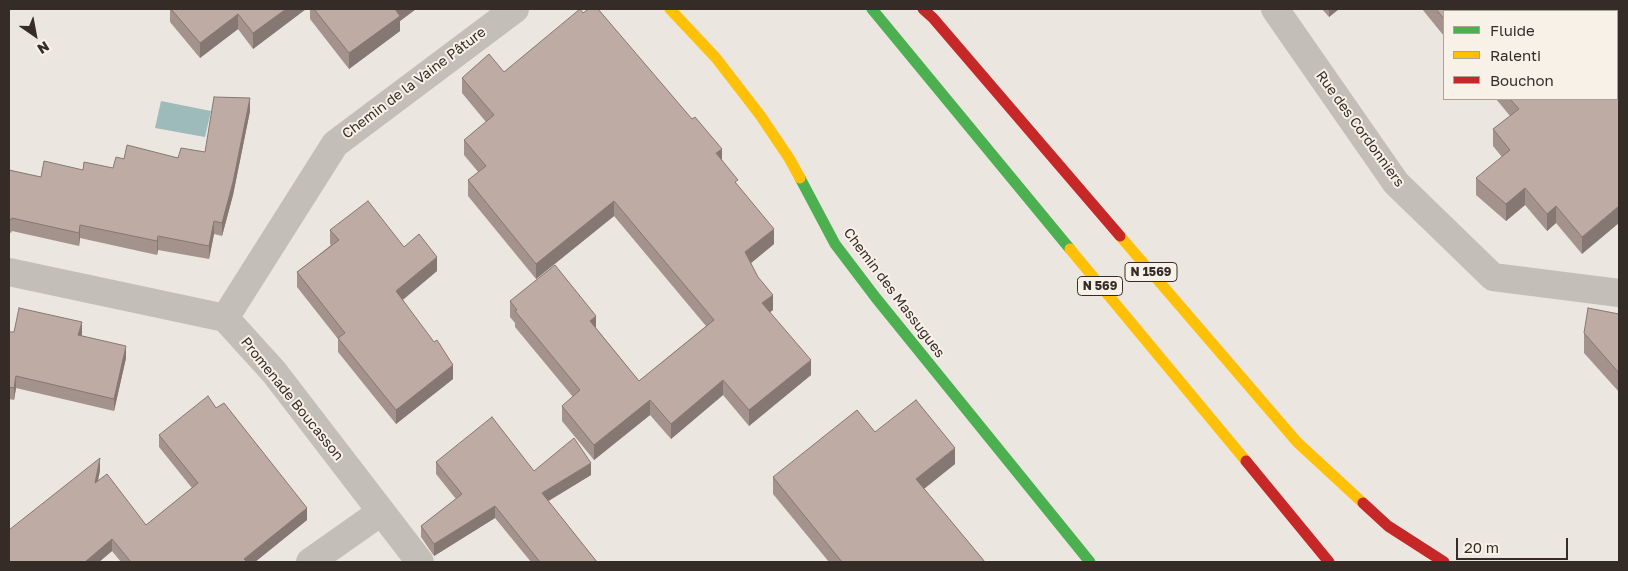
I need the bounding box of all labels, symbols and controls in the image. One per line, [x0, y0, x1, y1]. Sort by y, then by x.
north arrow [10, 10, 60, 60]
legend [1443, 10, 1618, 100]
text: Fluide [1490, 21, 1535, 39]
street label: Chemin de la Vaine Pâture [339, 24, 489, 142]
text: N [34, 38, 53, 58]
text: Ralenti [1490, 46, 1541, 64]
street label: Rue des Cordonniers [1312, 68, 1408, 190]
text: Bouchon [1490, 71, 1554, 89]
street label: Chemin des Massugues [840, 225, 948, 361]
road number: N 1569 [1125, 262, 1177, 282]
road number: N 569 [1078, 276, 1122, 296]
street label: Promenade Boucasson [237, 334, 347, 464]
scale bar [1458, 528, 1570, 560]
text: 20 m [1464, 538, 1499, 556]

